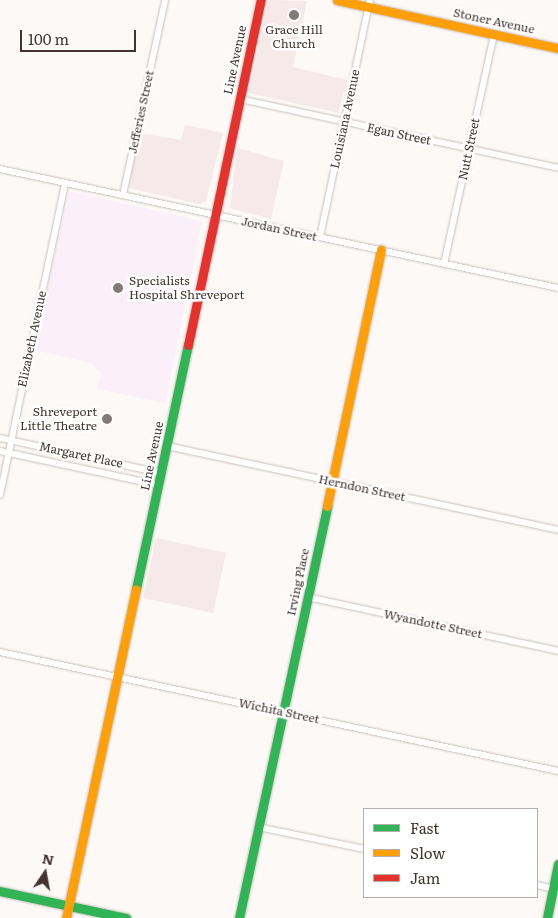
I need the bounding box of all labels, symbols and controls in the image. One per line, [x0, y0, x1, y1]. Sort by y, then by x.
street label: Stoner Avenue [452, 5, 536, 37]
marker: Grace Hill Church [288, 9, 300, 21]
scale bar [22, 20, 139, 52]
place label: Grace Hill Church [265, 23, 323, 51]
street label: Line Avenue [221, 24, 249, 96]
text: 100 m [28, 27, 69, 50]
street label: Louisiana Avenue [327, 68, 363, 170]
street label: Jefferies Street [125, 69, 157, 155]
street label: Nutt Street [455, 117, 483, 181]
street label: Egan Street [366, 120, 432, 148]
street label: Jordan Street [240, 214, 318, 244]
place label: Specialists Hospital Shreveport [129, 274, 244, 302]
marker: Specialists Hospital Shreveport [111, 281, 125, 295]
street label: Elizabeth Avenue [15, 289, 49, 389]
place label: Shreveport Little Theatre [20, 405, 97, 433]
marker: Shreveport Little Theatre [101, 413, 113, 425]
street label: Line Avenue [138, 420, 166, 492]
street label: Margaret Place [38, 439, 124, 471]
street label: Herndon Street [317, 472, 407, 504]
street label: Irving Place [284, 547, 312, 617]
street label: Wyandotte Street [382, 607, 484, 641]
street label: Wichita Street [237, 695, 321, 727]
legend [363, 808, 538, 898]
text: Fast [410, 816, 439, 839]
text: Slow [410, 841, 445, 864]
text: N [40, 847, 56, 869]
north arrow [20, 848, 70, 898]
text: Jam [410, 866, 440, 889]

